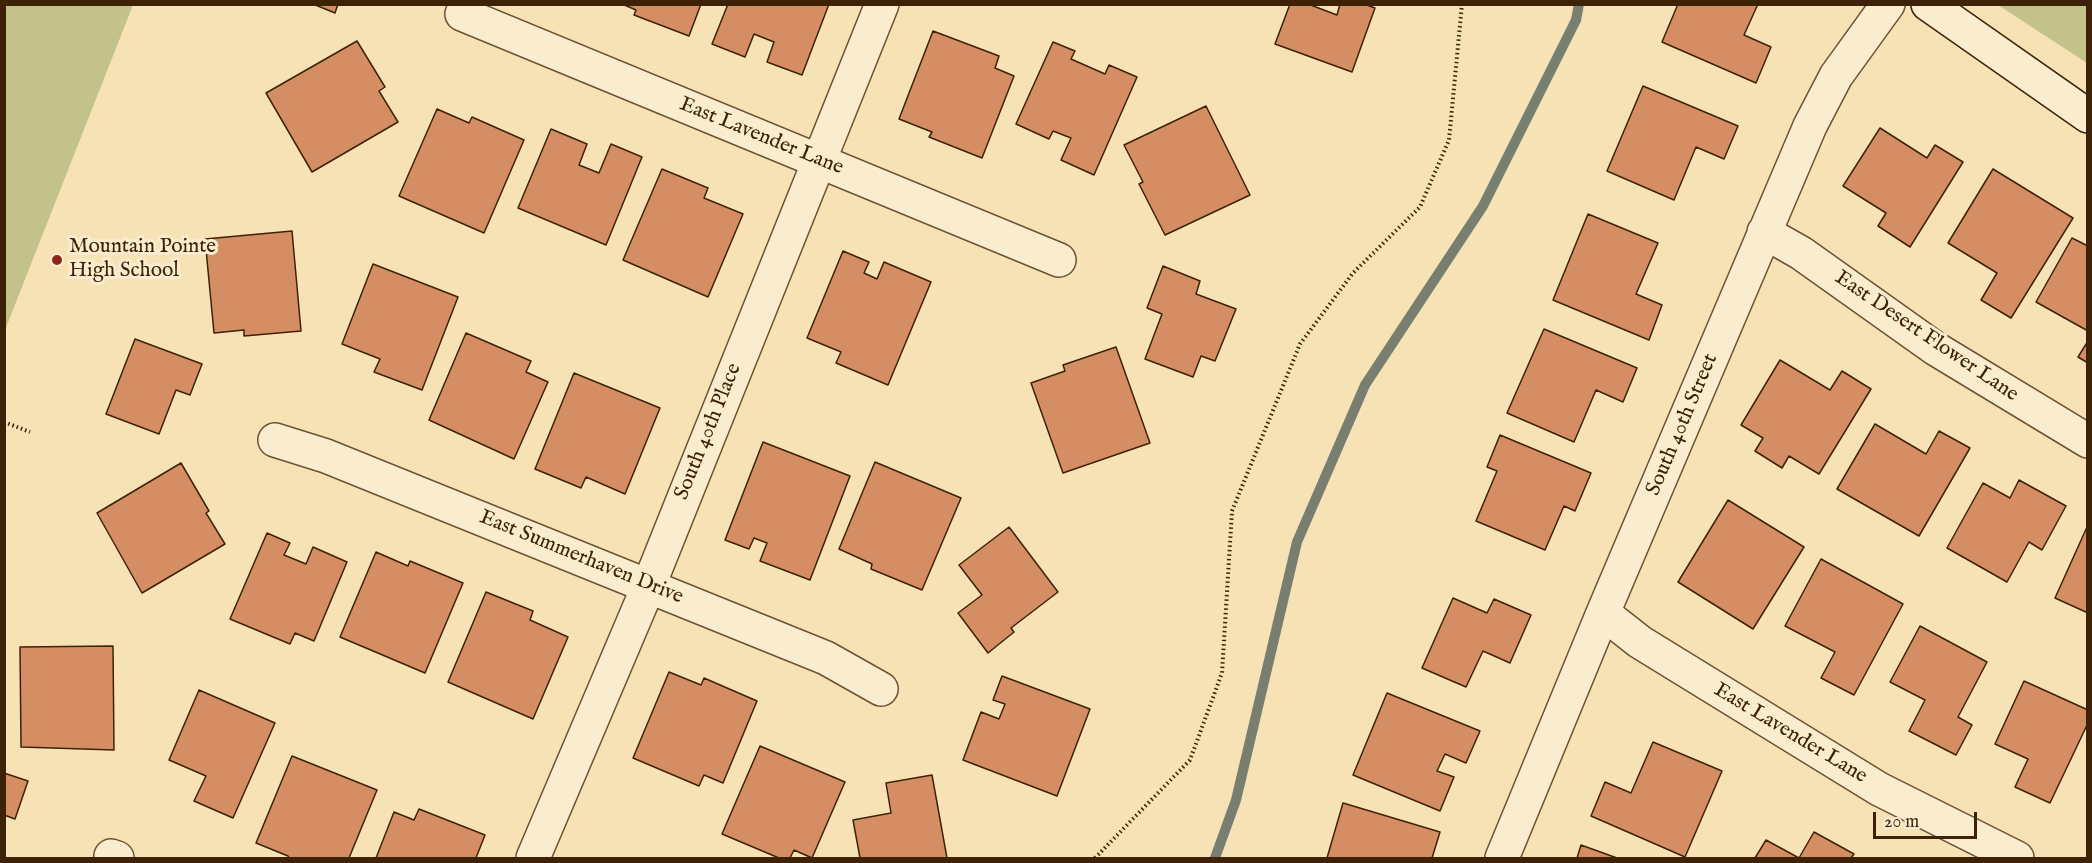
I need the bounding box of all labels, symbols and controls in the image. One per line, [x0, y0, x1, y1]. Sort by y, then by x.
street label: East Lavender Lane [675, 93, 847, 181]
place label: Mountain Pointe High School [69, 235, 216, 285]
marker: Mountain Pointe High School [50, 253, 64, 267]
street label: East Desert Flower Lane [1829, 266, 2023, 408]
street label: South 40th Street [1642, 350, 1724, 500]
street label: South 40th Place [670, 360, 748, 504]
street label: East Summerhaven Drive [475, 506, 687, 610]
street label: East Lavender Lane [1709, 678, 1871, 790]
scale bar [1876, 800, 1980, 838]
text: 20 m [1884, 811, 1919, 834]

